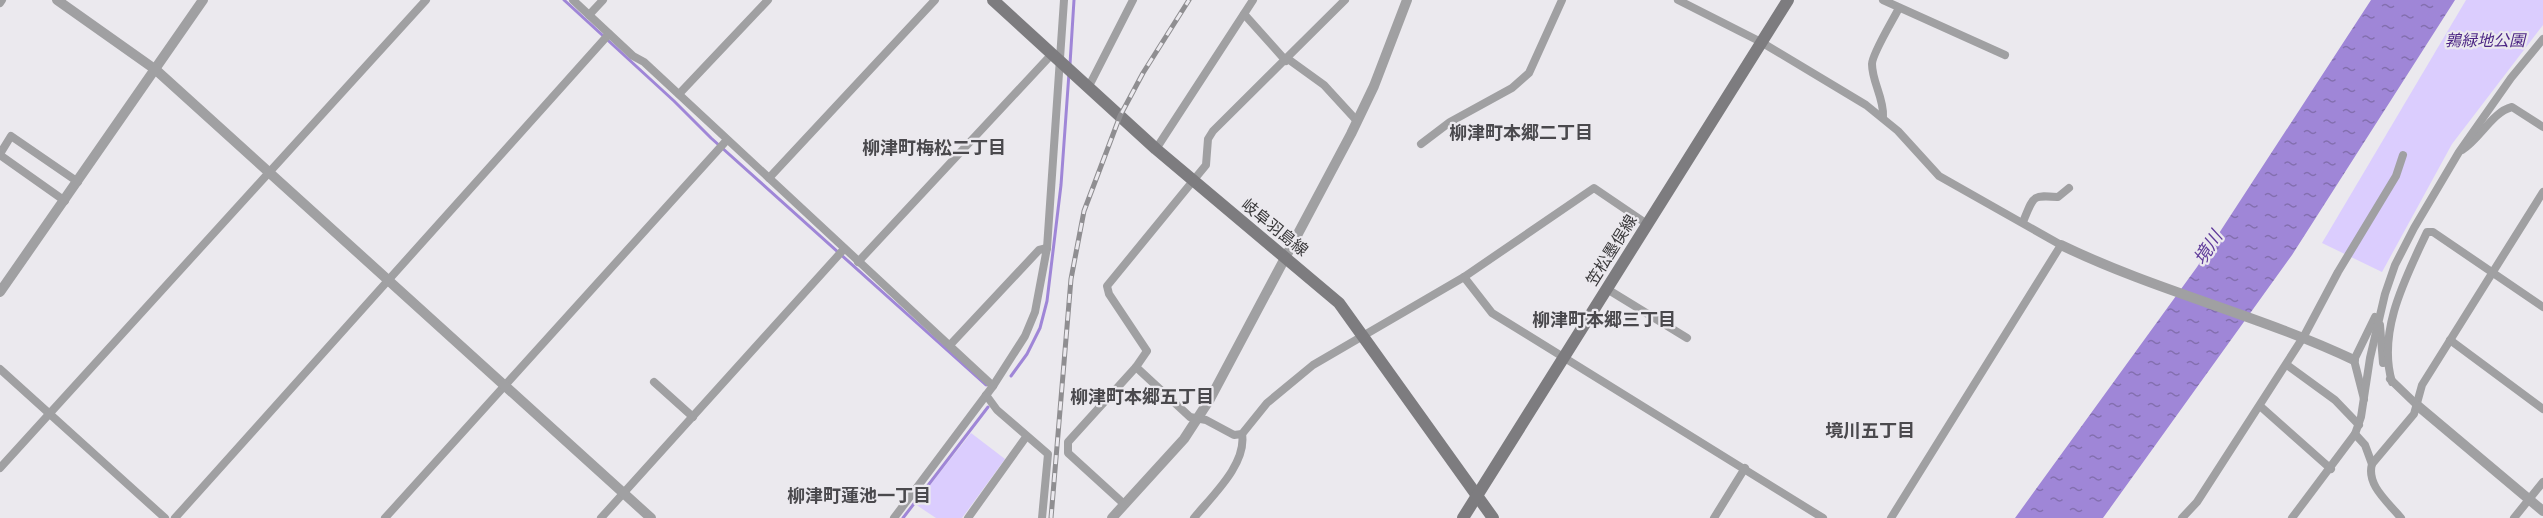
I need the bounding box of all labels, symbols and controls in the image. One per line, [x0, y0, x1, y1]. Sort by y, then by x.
park label: 鶉緑地公園 [2445, 32, 2527, 49]
district label: 柳津町本郷二丁目 [1449, 123, 1593, 143]
district label: 柳津町梅松二丁目 [862, 138, 1006, 158]
street label: 岐阜羽島線 [1238, 196, 1311, 259]
street label: 笠松墨俣線 [1583, 212, 1640, 289]
water label: 境川 [2190, 226, 2227, 269]
district label: 柳津町本郷三丁目 [1532, 310, 1676, 330]
district label: 柳津町本郷五丁目 [1070, 387, 1214, 407]
district label: 境川五丁目 [1825, 421, 1915, 441]
district label: 柳津町蓮池一丁目 [787, 486, 931, 506]

